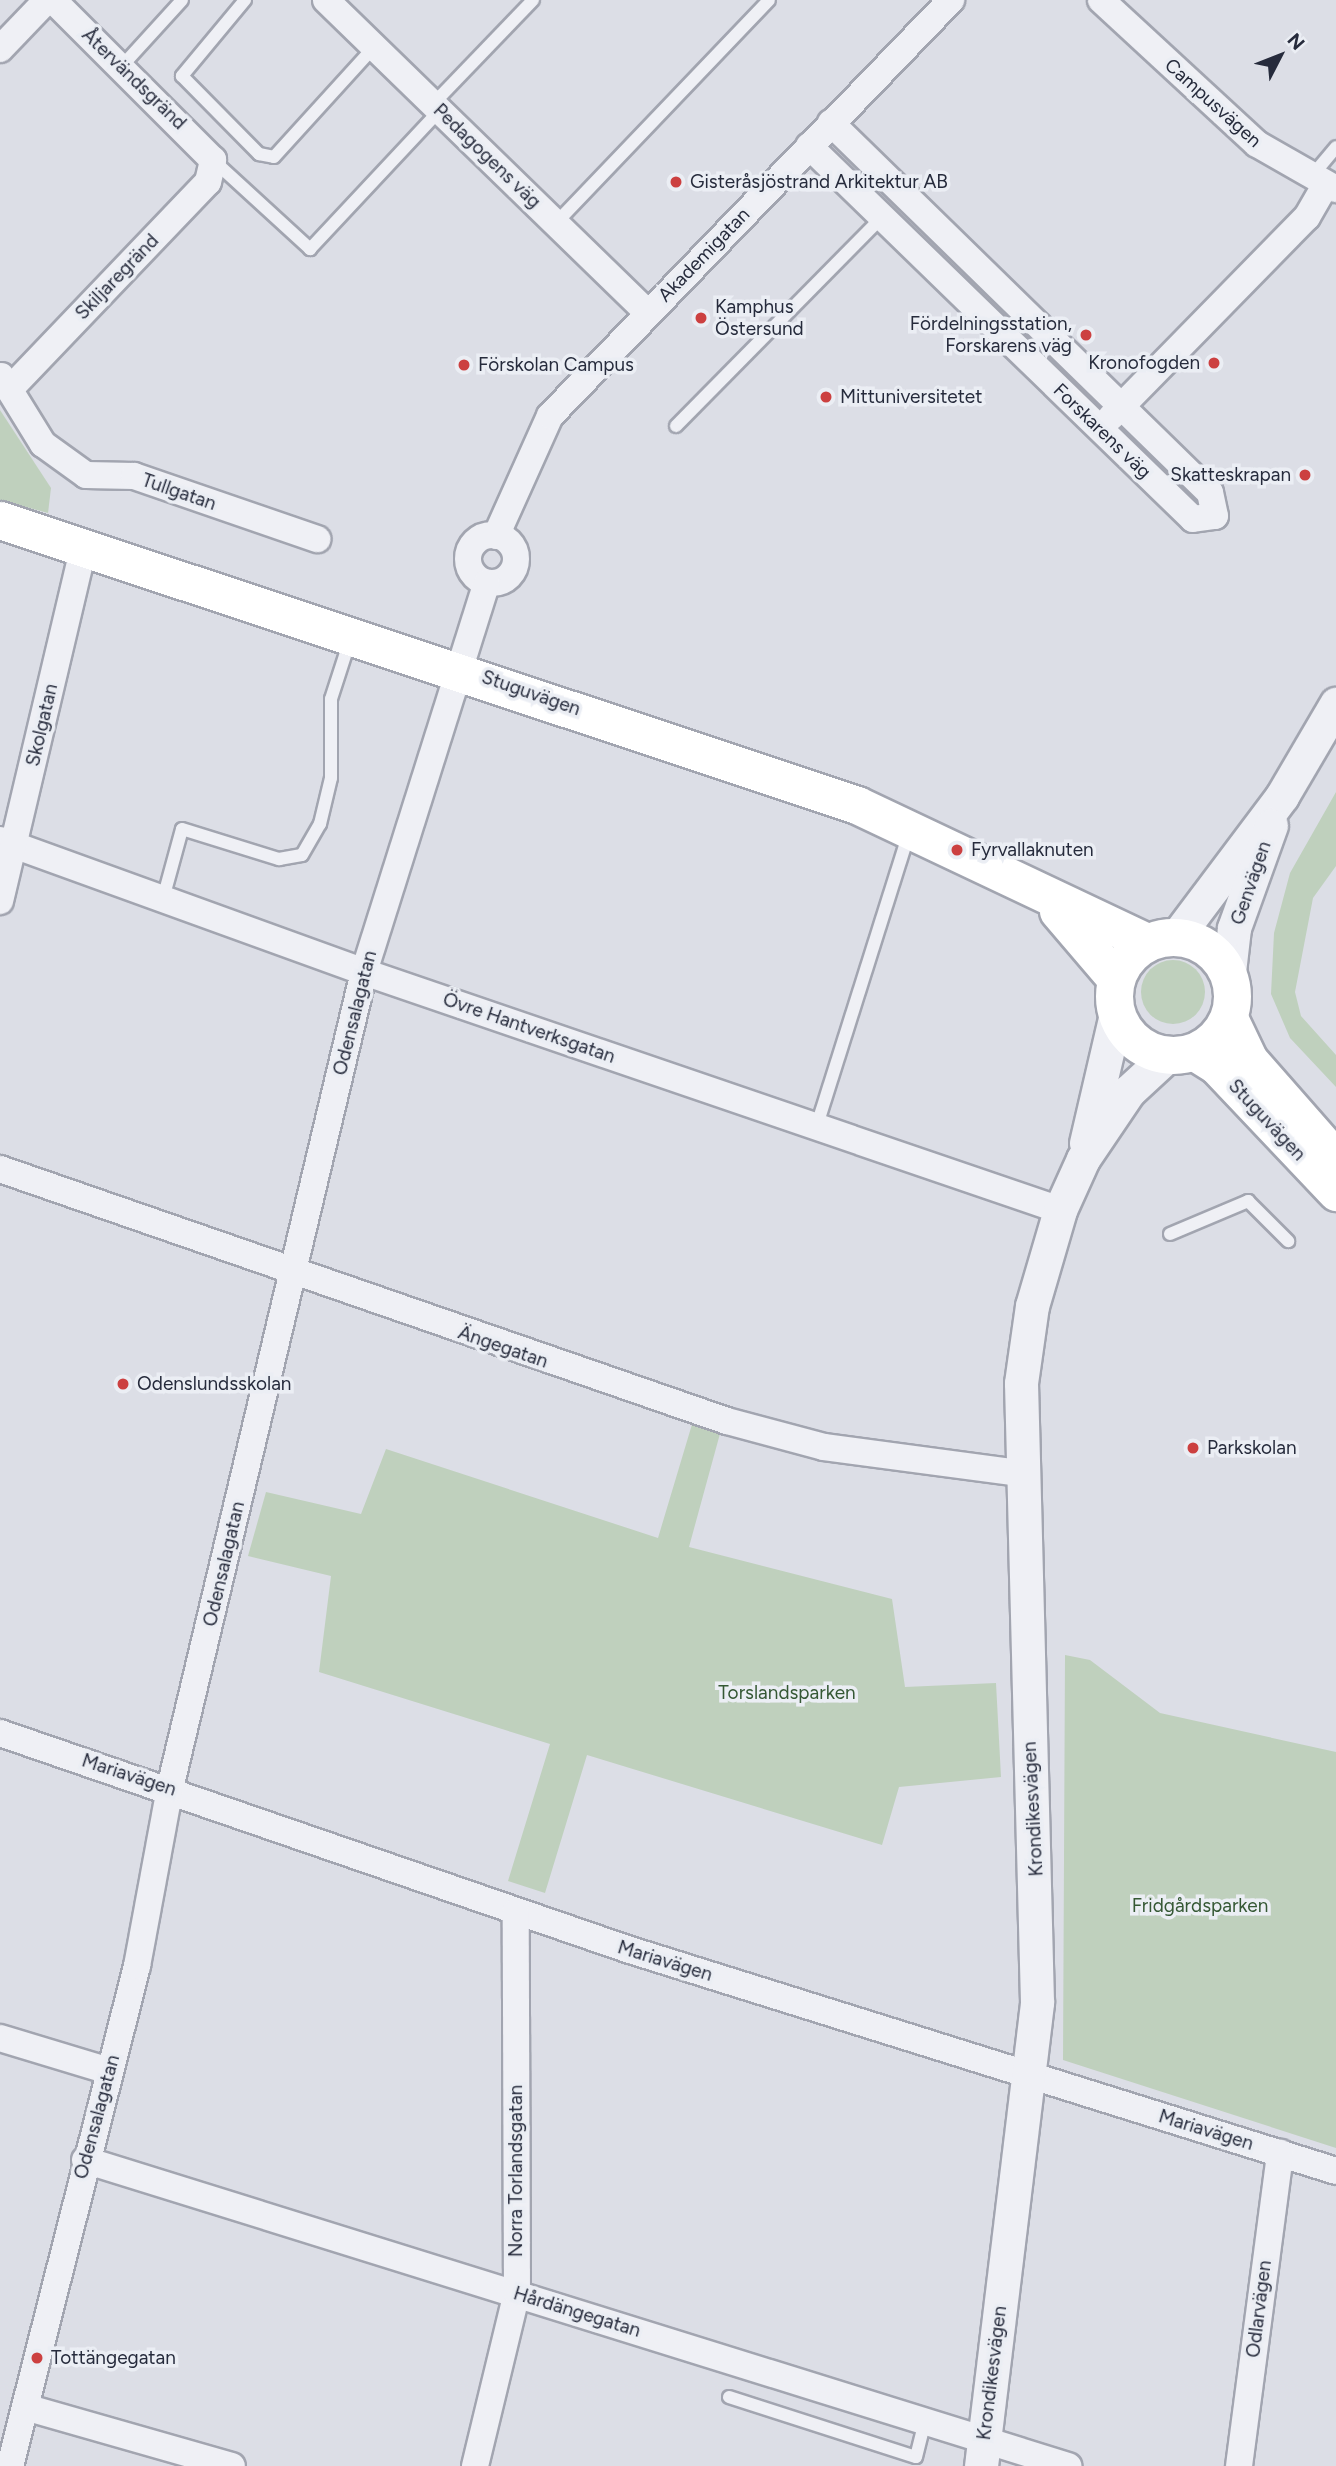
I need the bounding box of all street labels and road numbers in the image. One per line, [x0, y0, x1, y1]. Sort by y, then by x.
street label: Återvändsgränd [77, 24, 191, 134]
street label: Campusvägen [1160, 54, 1266, 152]
street label: Pedagogens väg [429, 99, 545, 213]
street label: Akademigatan [653, 203, 755, 307]
street label: Skiljaregränd [71, 229, 163, 325]
street label: Forskarens väg [1048, 379, 1156, 483]
street label: Tullgatan [139, 469, 219, 515]
street label: Stuguvägen [479, 665, 583, 721]
street label: Skolgatan [21, 681, 63, 769]
street label: Genvägen [1226, 838, 1276, 928]
street label: Odensalagatan [329, 948, 381, 1078]
street label: Övre Hantverksgatan [440, 988, 618, 1068]
street label: Stuguvägen [1224, 1075, 1310, 1165]
street label: Ängegatan [455, 1321, 551, 1373]
street label: Odensalagatan [199, 1499, 249, 1629]
street label: Krondikesvägen [1018, 1741, 1048, 1877]
street label: Mariavägen [79, 1749, 179, 1801]
street label: Mariavägen [615, 1936, 715, 1986]
street label: Odensalagatan [69, 2052, 125, 2182]
street label: Norra Torlandsgatan [505, 2085, 527, 2257]
street label: Mariavägen [1156, 2105, 1256, 2155]
street label: Odlarvägen [1242, 2259, 1276, 2359]
street label: Hårdängegatan [511, 2282, 643, 2342]
street label: Krondikesvägen [972, 2305, 1012, 2441]

